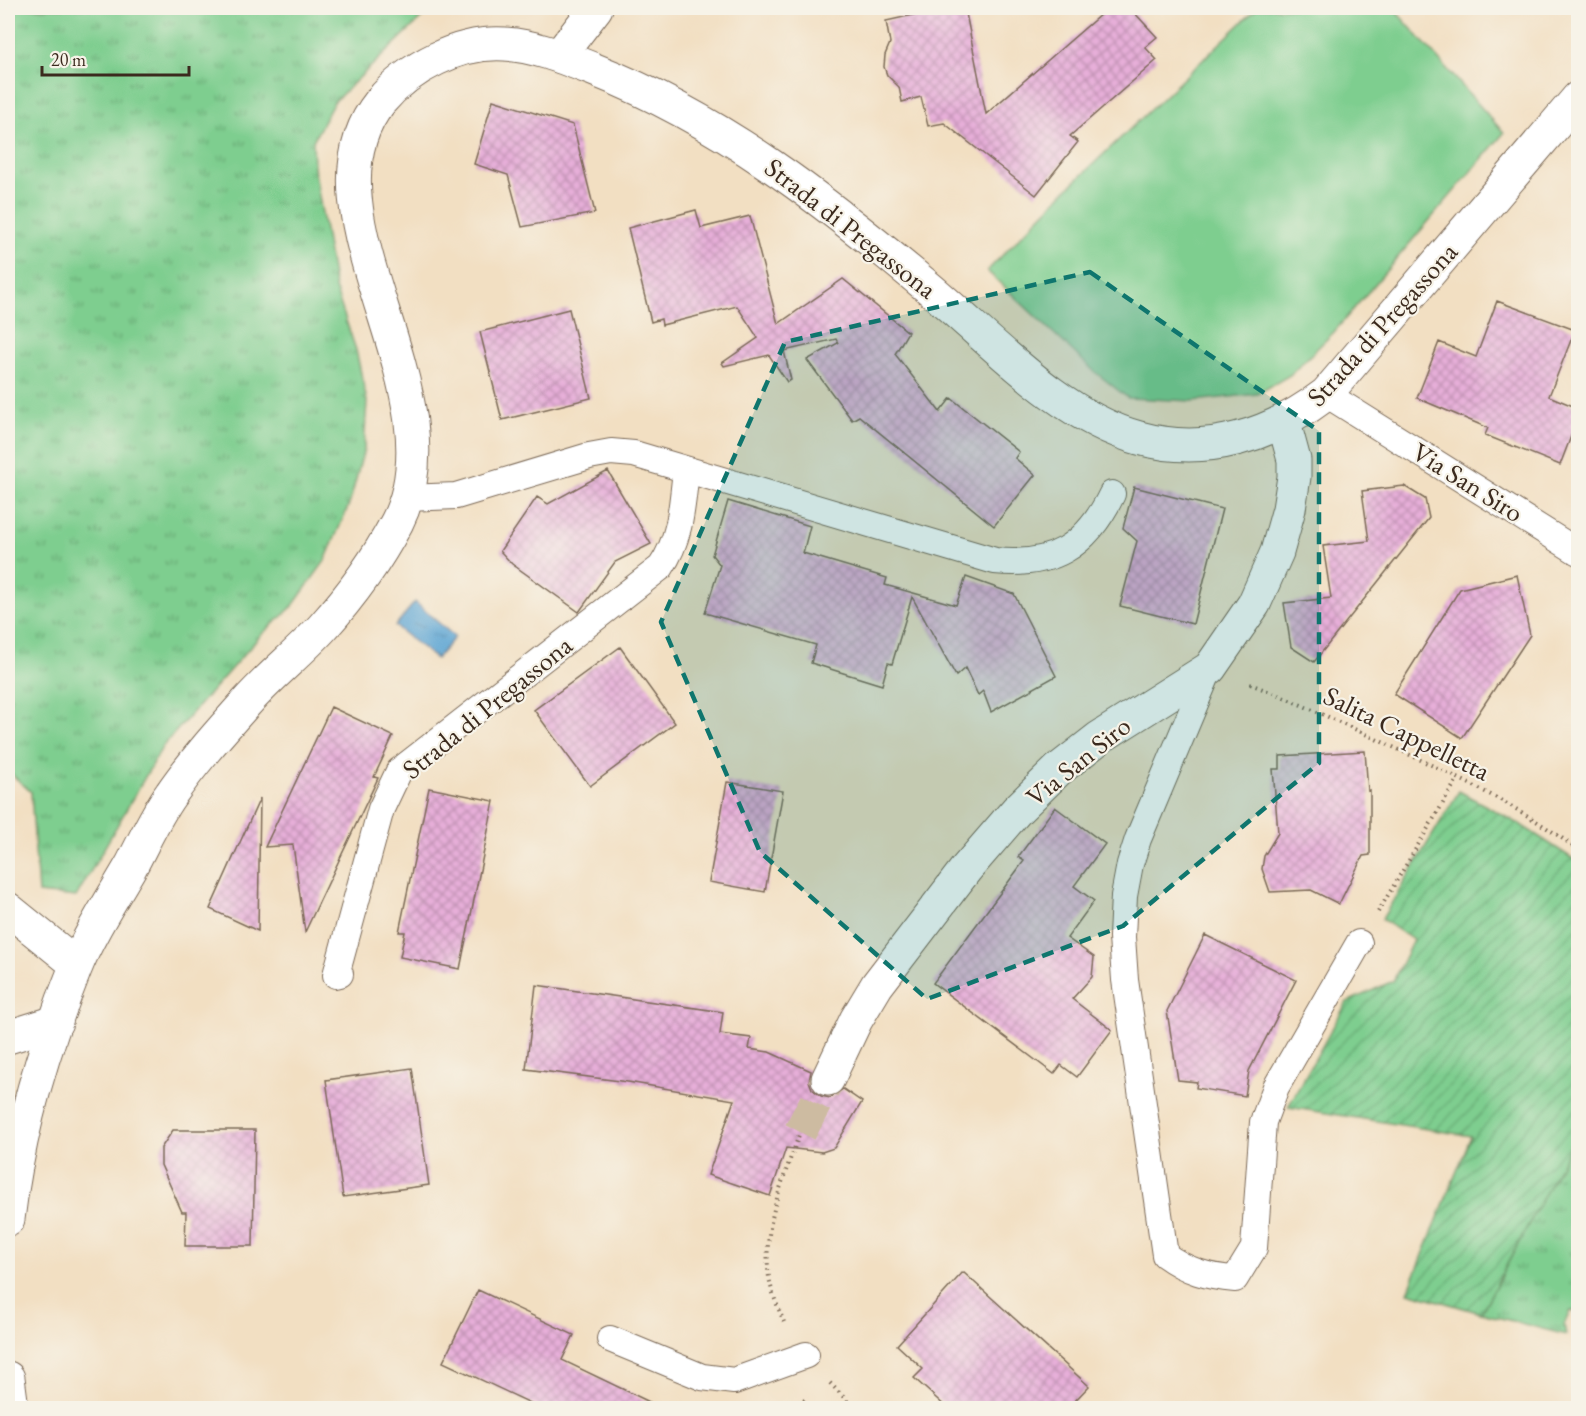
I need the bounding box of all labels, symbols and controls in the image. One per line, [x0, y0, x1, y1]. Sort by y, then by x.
scale bar [42, 39, 189, 77]
text: 20 m [51, 48, 86, 71]
street label: Strada di Pregassona [758, 150, 944, 306]
street label: Strada di Pregassona [1299, 234, 1465, 413]
street label: Via San Siro [1406, 434, 1530, 530]
street label: Strada di Pregassona [395, 627, 579, 786]
street label: Salita Cappelletta [1318, 678, 1496, 788]
street label: Via San Siro [1018, 708, 1138, 814]

